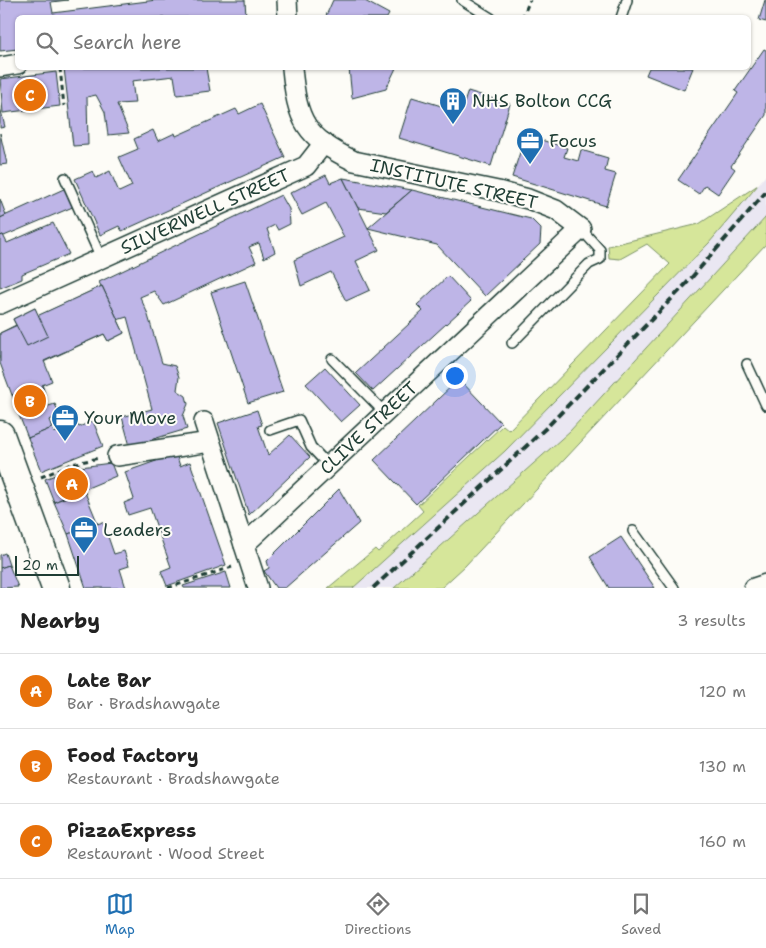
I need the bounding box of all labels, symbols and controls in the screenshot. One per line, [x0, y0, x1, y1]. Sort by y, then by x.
search box [15, 15, 751, 70]
icon: search [33, 29, 61, 57]
text: Search here [73, 30, 182, 55]
pin: C [14, 76, 46, 114]
building icon: NHS Bolton CCG [438, 86, 468, 125]
place label: NHS Bolton CCG [472, 89, 612, 113]
office icon: Focus [515, 126, 545, 165]
place label: Focus [549, 129, 597, 153]
street label: INSTITUTE STREET [368, 153, 540, 215]
street label: SILVERWELL STREET [117, 163, 294, 260]
your location [442, 363, 468, 389]
street label: CLIVE STREET [315, 376, 423, 480]
pin: B [14, 382, 46, 420]
office icon: Your Move [50, 403, 80, 442]
place label: Your Move [84, 406, 176, 430]
pin: A [56, 465, 88, 503]
office icon: Leaders [69, 515, 99, 554]
place label: Leaders [103, 518, 171, 542]
scale bar [15, 553, 79, 576]
text: 20 m [22, 556, 58, 574]
text: Nearby [20, 607, 100, 635]
text: 3 results [677, 610, 746, 631]
text: Late Bar [67, 668, 152, 693]
text: A [30, 681, 42, 702]
text: 120 m [699, 681, 746, 702]
text: Bar · Bradshawgate [67, 693, 221, 714]
text: Food Factory [67, 743, 199, 768]
text: B [31, 756, 41, 777]
text: 130 m [699, 756, 746, 777]
text: Restaurant · Bradshawgate [67, 768, 280, 789]
text: PizzaExpress [67, 818, 196, 843]
text: C [31, 831, 41, 852]
text: 160 m [699, 831, 746, 852]
text: Restaurant · Wood Street [67, 843, 265, 864]
tab: Map [105, 890, 135, 938]
tab: Directions [345, 890, 411, 938]
tab: Saved [621, 890, 661, 938]

